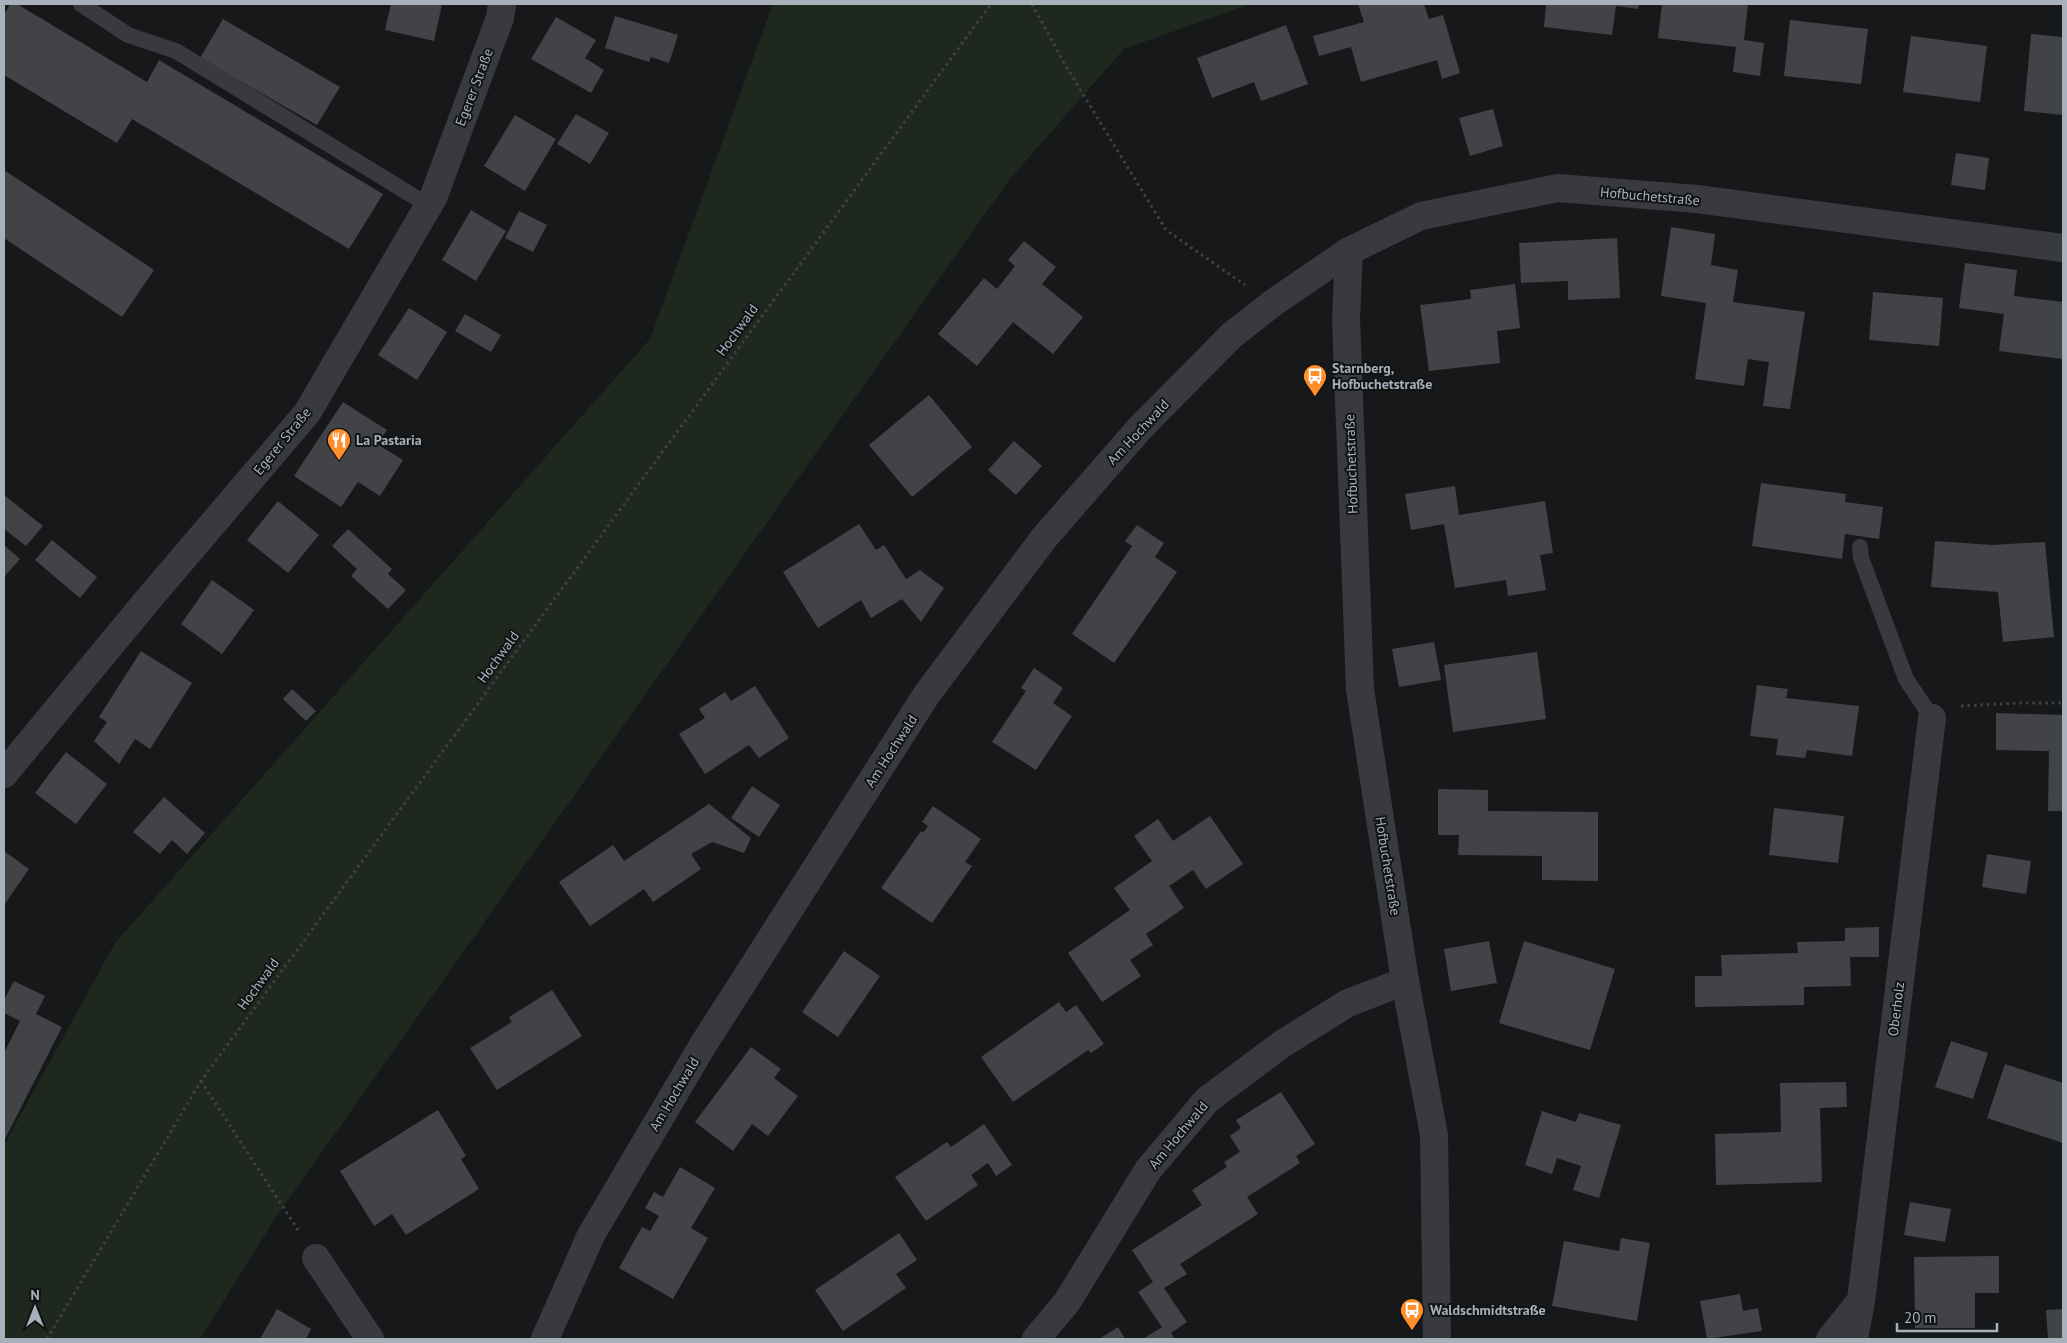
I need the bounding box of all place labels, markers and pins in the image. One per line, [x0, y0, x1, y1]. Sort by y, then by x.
place label: Starnberg, Hofbuchetstraße [1332, 359, 1432, 393]
bus stop icon: Starnberg, Hofbuchetstraße [1302, 363, 1328, 397]
restaurant icon: La Pastaria [326, 427, 352, 461]
place label: La Pastaria [356, 431, 422, 449]
bus stop icon: Waldschmidtstraße [1399, 1297, 1425, 1331]
place label: Waldschmidtstraße [1430, 1301, 1546, 1319]

